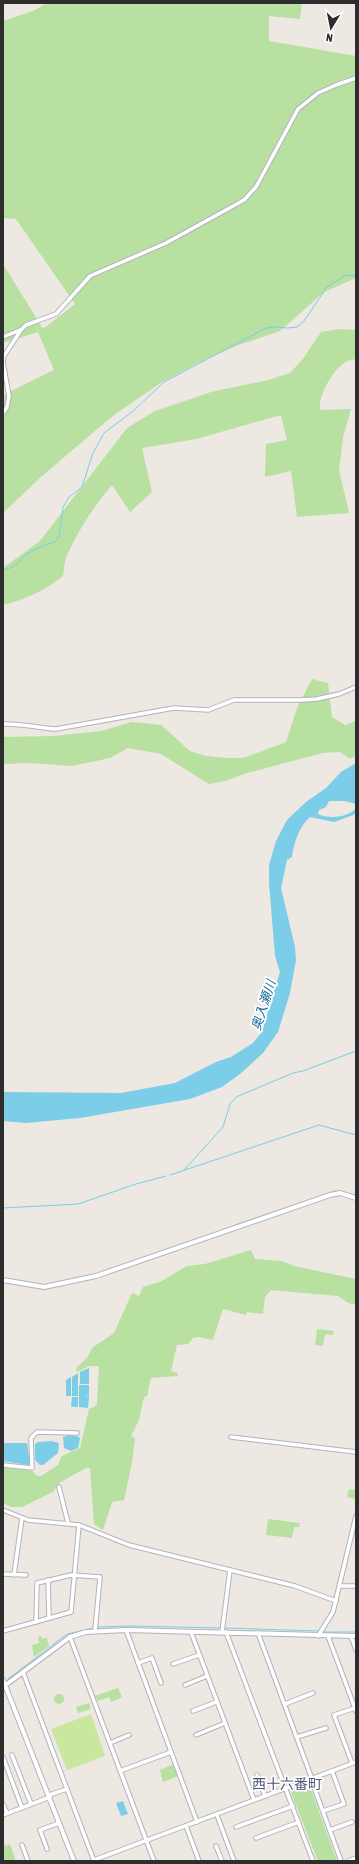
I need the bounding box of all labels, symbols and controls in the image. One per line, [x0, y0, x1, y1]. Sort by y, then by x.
north arrow [311, 8, 351, 48]
text: N [325, 31, 334, 44]
water label: 奥入瀬川 [248, 976, 279, 1032]
district label: 西十六番町 [252, 1776, 322, 1792]

